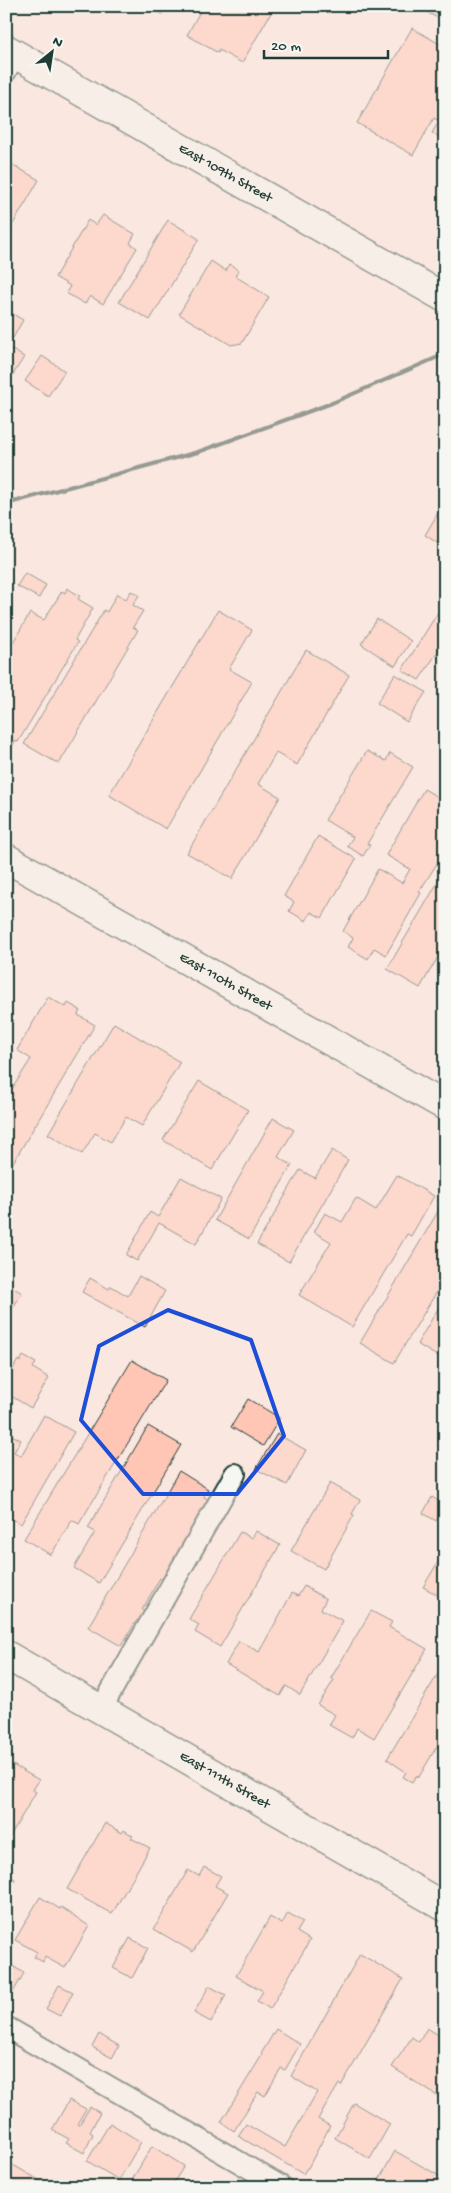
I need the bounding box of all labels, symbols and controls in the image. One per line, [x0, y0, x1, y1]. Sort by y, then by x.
north arrow [28, 28, 78, 78]
scale bar [264, 28, 387, 60]
text: N [49, 33, 65, 53]
text: 20 m [271, 38, 301, 56]
street label: East 109th Street [175, 140, 276, 207]
street label: East 110th Street [176, 949, 276, 1016]
street label: East 111th Street [176, 1748, 274, 1814]

